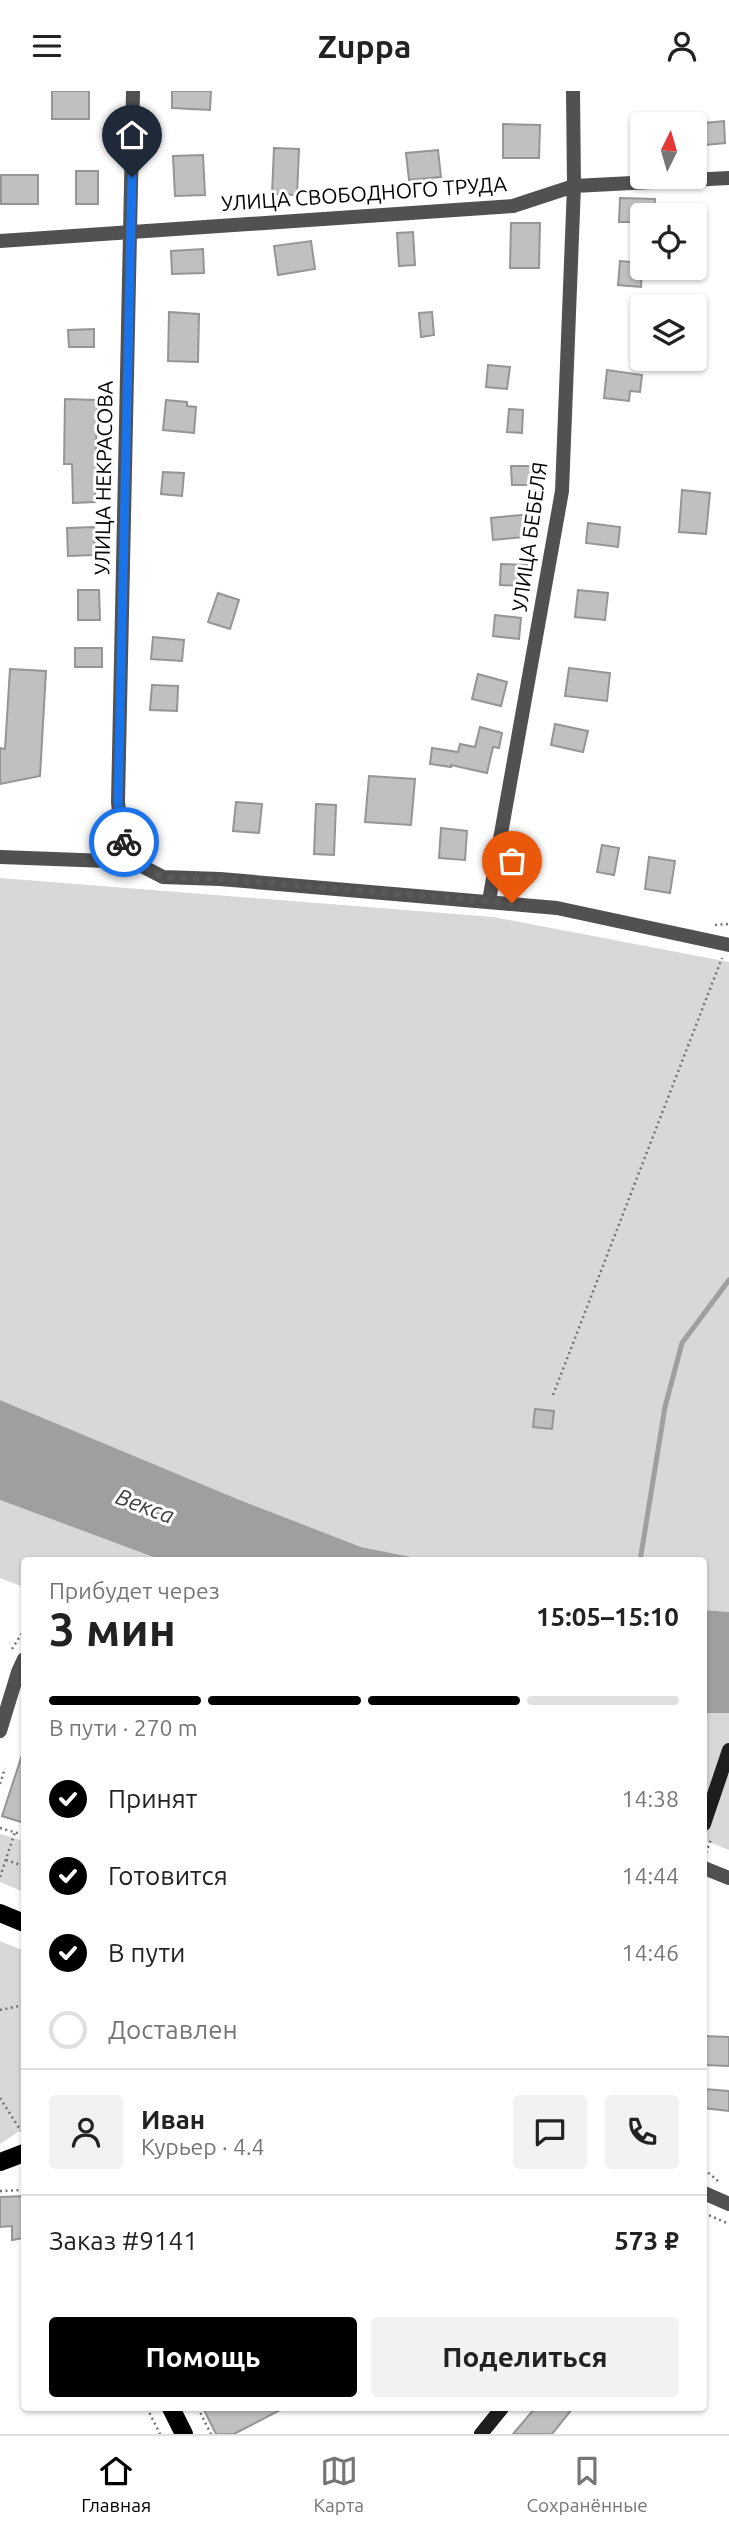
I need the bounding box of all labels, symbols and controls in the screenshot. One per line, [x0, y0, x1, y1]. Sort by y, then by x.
icon: menu [28, 27, 66, 65]
icon: person [663, 27, 701, 65]
text: Zuppa [318, 28, 411, 64]
pin [102, 105, 162, 177]
north arrow [630, 112, 707, 189]
map controls [630, 112, 707, 371]
icon: home [113, 116, 151, 154]
street label: УЛИЦА СВОБОДНОГО ТРУДА [220, 171, 508, 215]
button: locate [630, 203, 707, 280]
button: layers [630, 294, 707, 371]
street label: УЛИЦА НЕКРАСОВА [89, 380, 117, 575]
street label: УЛИЦА БЕБЕЛЯ [507, 460, 551, 613]
courier [89, 807, 159, 877]
icon: bike [105, 823, 143, 861]
pin [482, 831, 542, 903]
icon: bag [493, 842, 531, 880]
water label: Векса [113, 1483, 178, 1528]
text: Прибудет через [49, 1578, 220, 1603]
text: 15:05–15:10 [536, 1602, 679, 1631]
text: 3 мин [49, 1603, 176, 1655]
text: В пути · 270 m [49, 1715, 198, 1740]
icon: check [49, 1780, 87, 1818]
text: Принят [108, 1784, 197, 1813]
text: 14:38 [621, 1786, 679, 1811]
icon: check [49, 1857, 87, 1895]
text: Готовится [108, 1861, 228, 1890]
text: 14:44 [621, 1863, 679, 1888]
icon: check [49, 1934, 87, 1972]
text: В пути [108, 1938, 185, 1967]
text: 14:46 [621, 1940, 679, 1965]
text: Доставлен [108, 2015, 238, 2044]
button: person [49, 2095, 123, 2169]
button: chat [513, 2095, 587, 2169]
button: phone [605, 2095, 679, 2169]
text: Иван [141, 2105, 205, 2134]
text: Курьер · 4.4 [141, 2134, 265, 2159]
text: Заказ #9141 [49, 2226, 198, 2255]
text: 573 ₽ [614, 2226, 679, 2255]
button: Помощь [49, 2317, 357, 2397]
button: Поделиться [371, 2317, 679, 2397]
tab: Главная [81, 2452, 151, 2516]
tab: Карта [313, 2452, 364, 2516]
tab: Сохранённые [526, 2452, 648, 2516]

